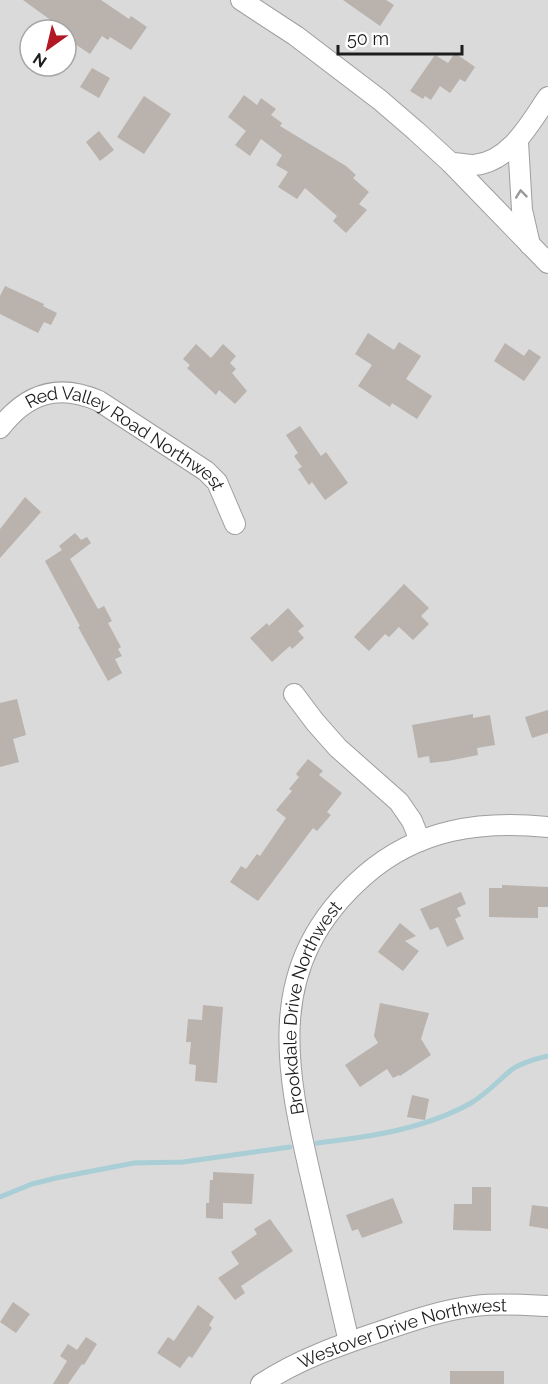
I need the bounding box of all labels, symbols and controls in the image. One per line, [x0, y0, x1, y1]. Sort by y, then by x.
north arrow [18, 18, 78, 78]
scale bar [338, 18, 462, 56]
text: 50 m [347, 28, 389, 49]
text: N [30, 49, 50, 71]
one-way arrow [515, 189, 528, 198]
street label: Red Valley Road Northwest [21, 382, 230, 493]
street label: Brookdale Drive Northwest [279, 896, 345, 1116]
street label: Westover Drive Northwest [294, 1294, 507, 1372]

